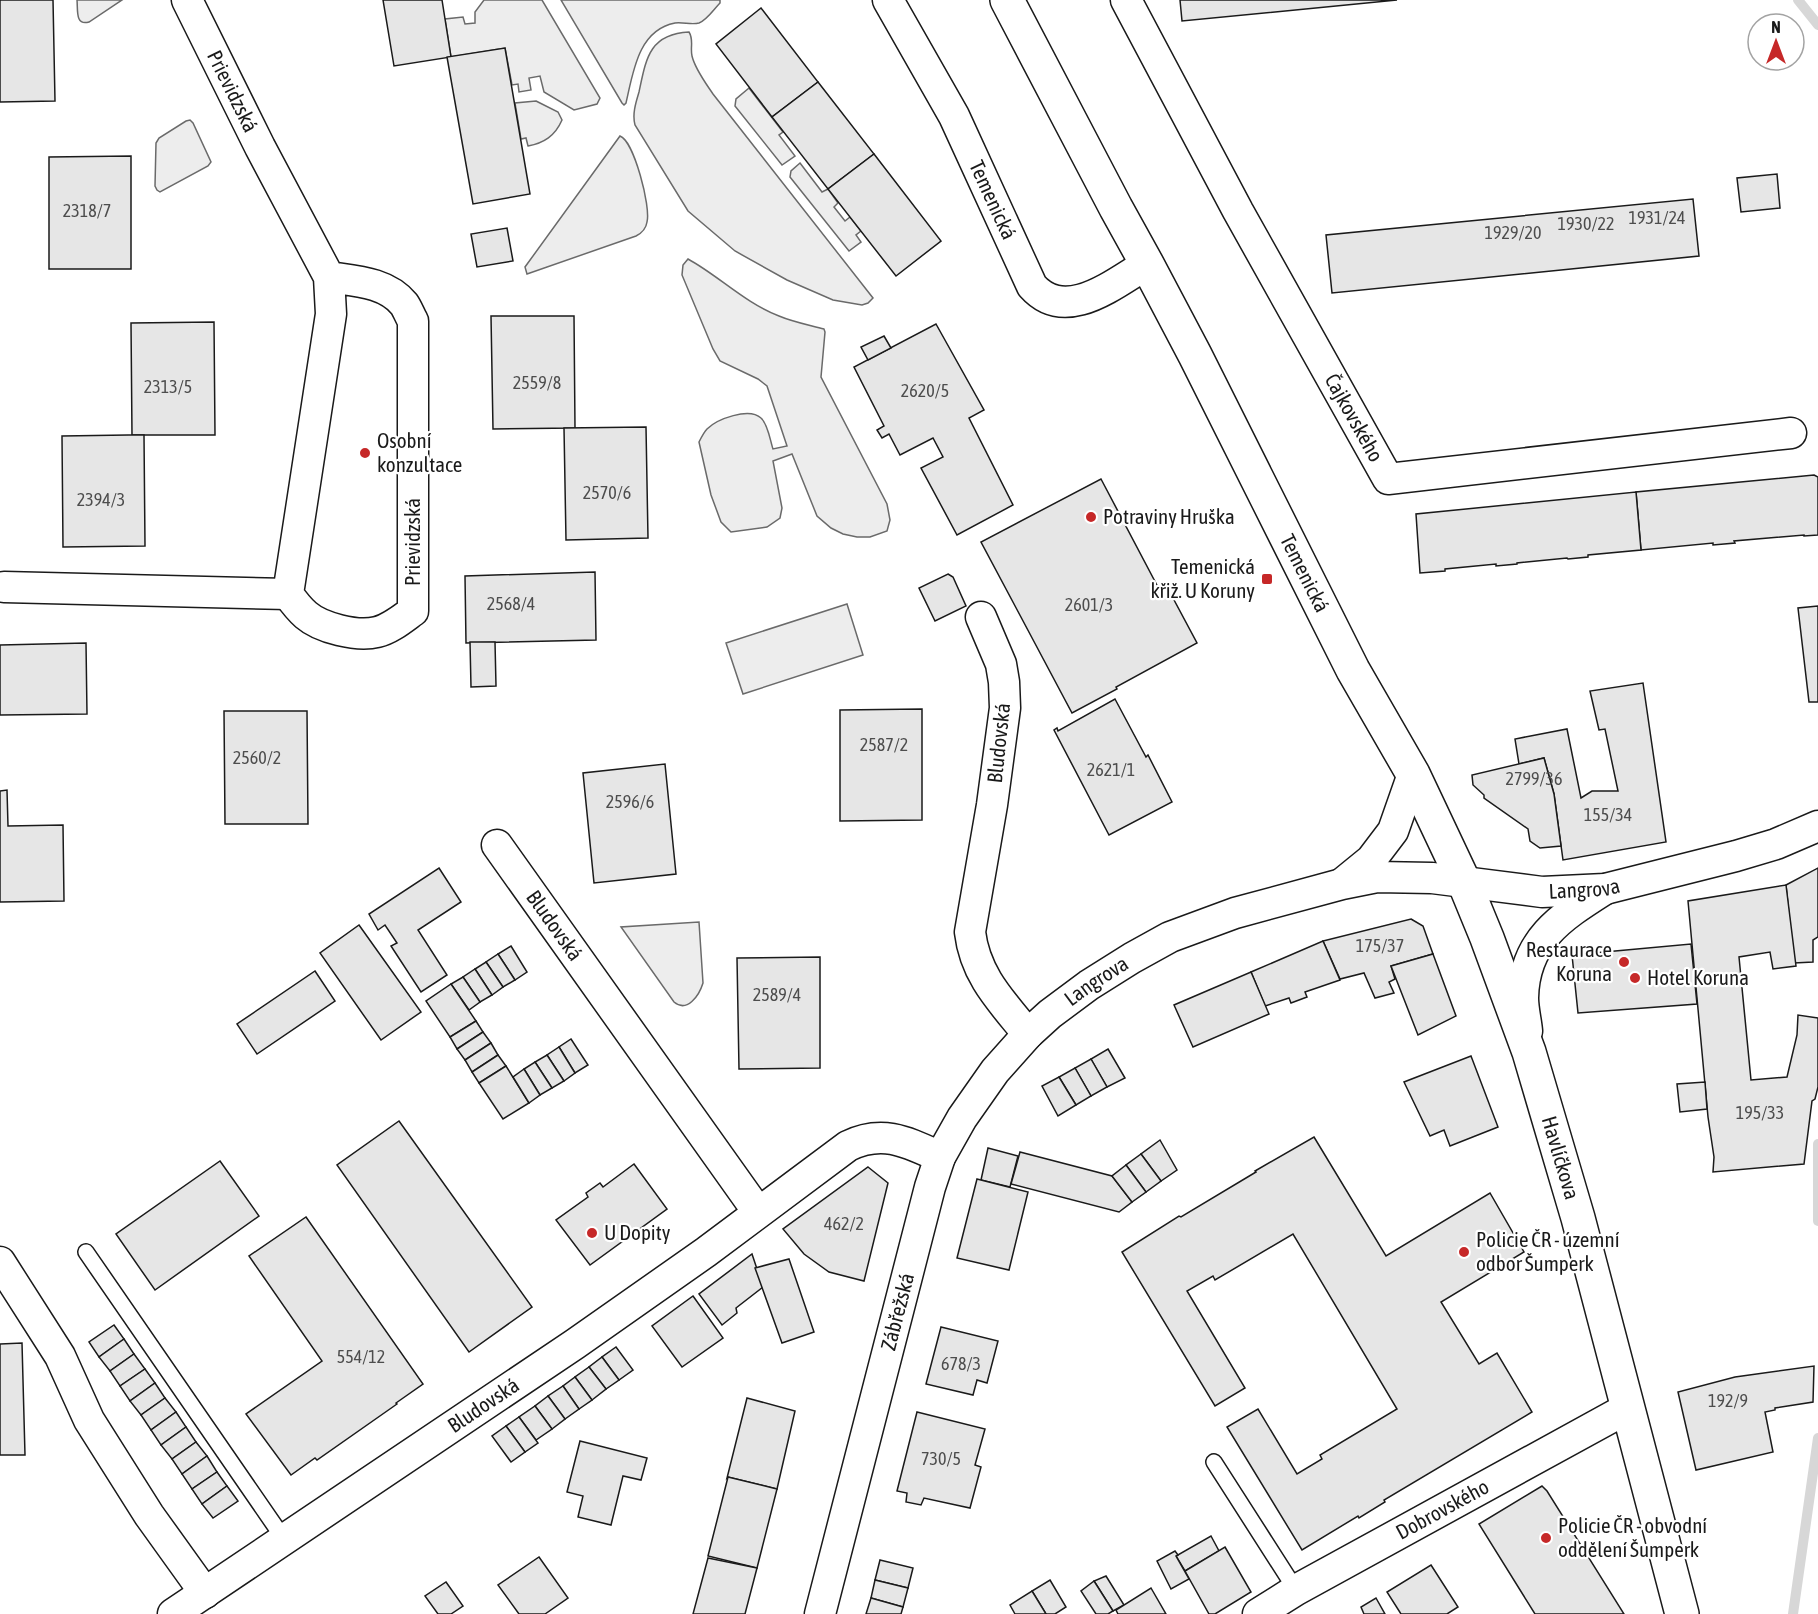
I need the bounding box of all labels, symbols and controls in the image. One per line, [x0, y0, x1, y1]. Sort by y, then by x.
north arrow [1746, 12, 1806, 72]
text: N [1771, 18, 1781, 36]
street label: Prievidzská [203, 46, 264, 136]
street label: Temenická [965, 157, 1022, 243]
house number: 2318/7 [63, 200, 111, 221]
house number: 1931/24 [1629, 207, 1685, 228]
house number: 1930/22 [1558, 213, 1614, 234]
house number: 1929/20 [1485, 222, 1541, 243]
street label: Čajkovského [1321, 369, 1389, 466]
house number: 2559/8 [513, 372, 561, 393]
house number: 2313/5 [144, 376, 192, 397]
house number: 2620/5 [901, 380, 949, 401]
place label: Osobní konzultace [377, 428, 462, 476]
marker: Osobní konzultace [358, 446, 372, 460]
house number: 2570/6 [583, 482, 631, 503]
house number: 2394/3 [77, 489, 125, 510]
street label: Prievidzská [400, 498, 424, 586]
place label: Potraviny Hruška [1103, 504, 1235, 528]
marker: Potraviny Hruška [1084, 510, 1098, 524]
street label: Temenická [1276, 530, 1335, 616]
place label: Temenická křiž. U Koruny [1150, 554, 1255, 602]
marker: Temenická křiž. U Koruny [1260, 572, 1274, 586]
house number: 2568/4 [487, 593, 535, 614]
house number: 2601/3 [1065, 594, 1113, 615]
street label: Bludovská [982, 702, 1014, 784]
house number: 2587/2 [860, 734, 908, 755]
house number: 2560/2 [233, 747, 281, 768]
house number: 2621/1 [1087, 759, 1135, 780]
house number: 2799/36 [1506, 768, 1562, 789]
house number: 2596/6 [606, 791, 654, 812]
house number: 155/34 [1584, 804, 1632, 825]
street label: Langrova [1548, 873, 1622, 903]
street label: Bludovská [522, 885, 588, 965]
house number: 175/37 [1356, 935, 1404, 956]
place label: Restaurace Koruna [1526, 937, 1612, 985]
street label: Langrova [1059, 951, 1132, 1010]
marker: Restaurace Koruna [1617, 955, 1631, 969]
place label: Hotel Koruna [1647, 965, 1749, 989]
marker: Hotel Koruna [1628, 971, 1642, 985]
house number: 2589/4 [753, 984, 801, 1005]
house number: 195/33 [1736, 1102, 1784, 1123]
street label: Havlíčkova [1538, 1113, 1585, 1202]
house number: 462/2 [824, 1213, 864, 1234]
place label: U Dopity [604, 1220, 671, 1244]
marker: U Dopity [585, 1226, 599, 1240]
place label: Policie ČR - územní odbor Šumperk [1476, 1227, 1620, 1275]
marker: Policie ČR - územní odbor Šumperk [1457, 1245, 1471, 1259]
street label: Zábřežská [875, 1270, 918, 1353]
house number: 554/12 [337, 1346, 385, 1367]
house number: 678/3 [941, 1353, 981, 1374]
street label: Bludovská [443, 1372, 523, 1437]
house number: 192/9 [1708, 1390, 1748, 1411]
house number: 730/5 [921, 1448, 961, 1469]
street label: Dobrovského [1392, 1474, 1492, 1544]
place label: Policie ČR - obvodní oddělení Šumperk [1558, 1513, 1707, 1561]
marker: Policie ČR - obvodní oddělení Šumperk [1539, 1531, 1553, 1545]

